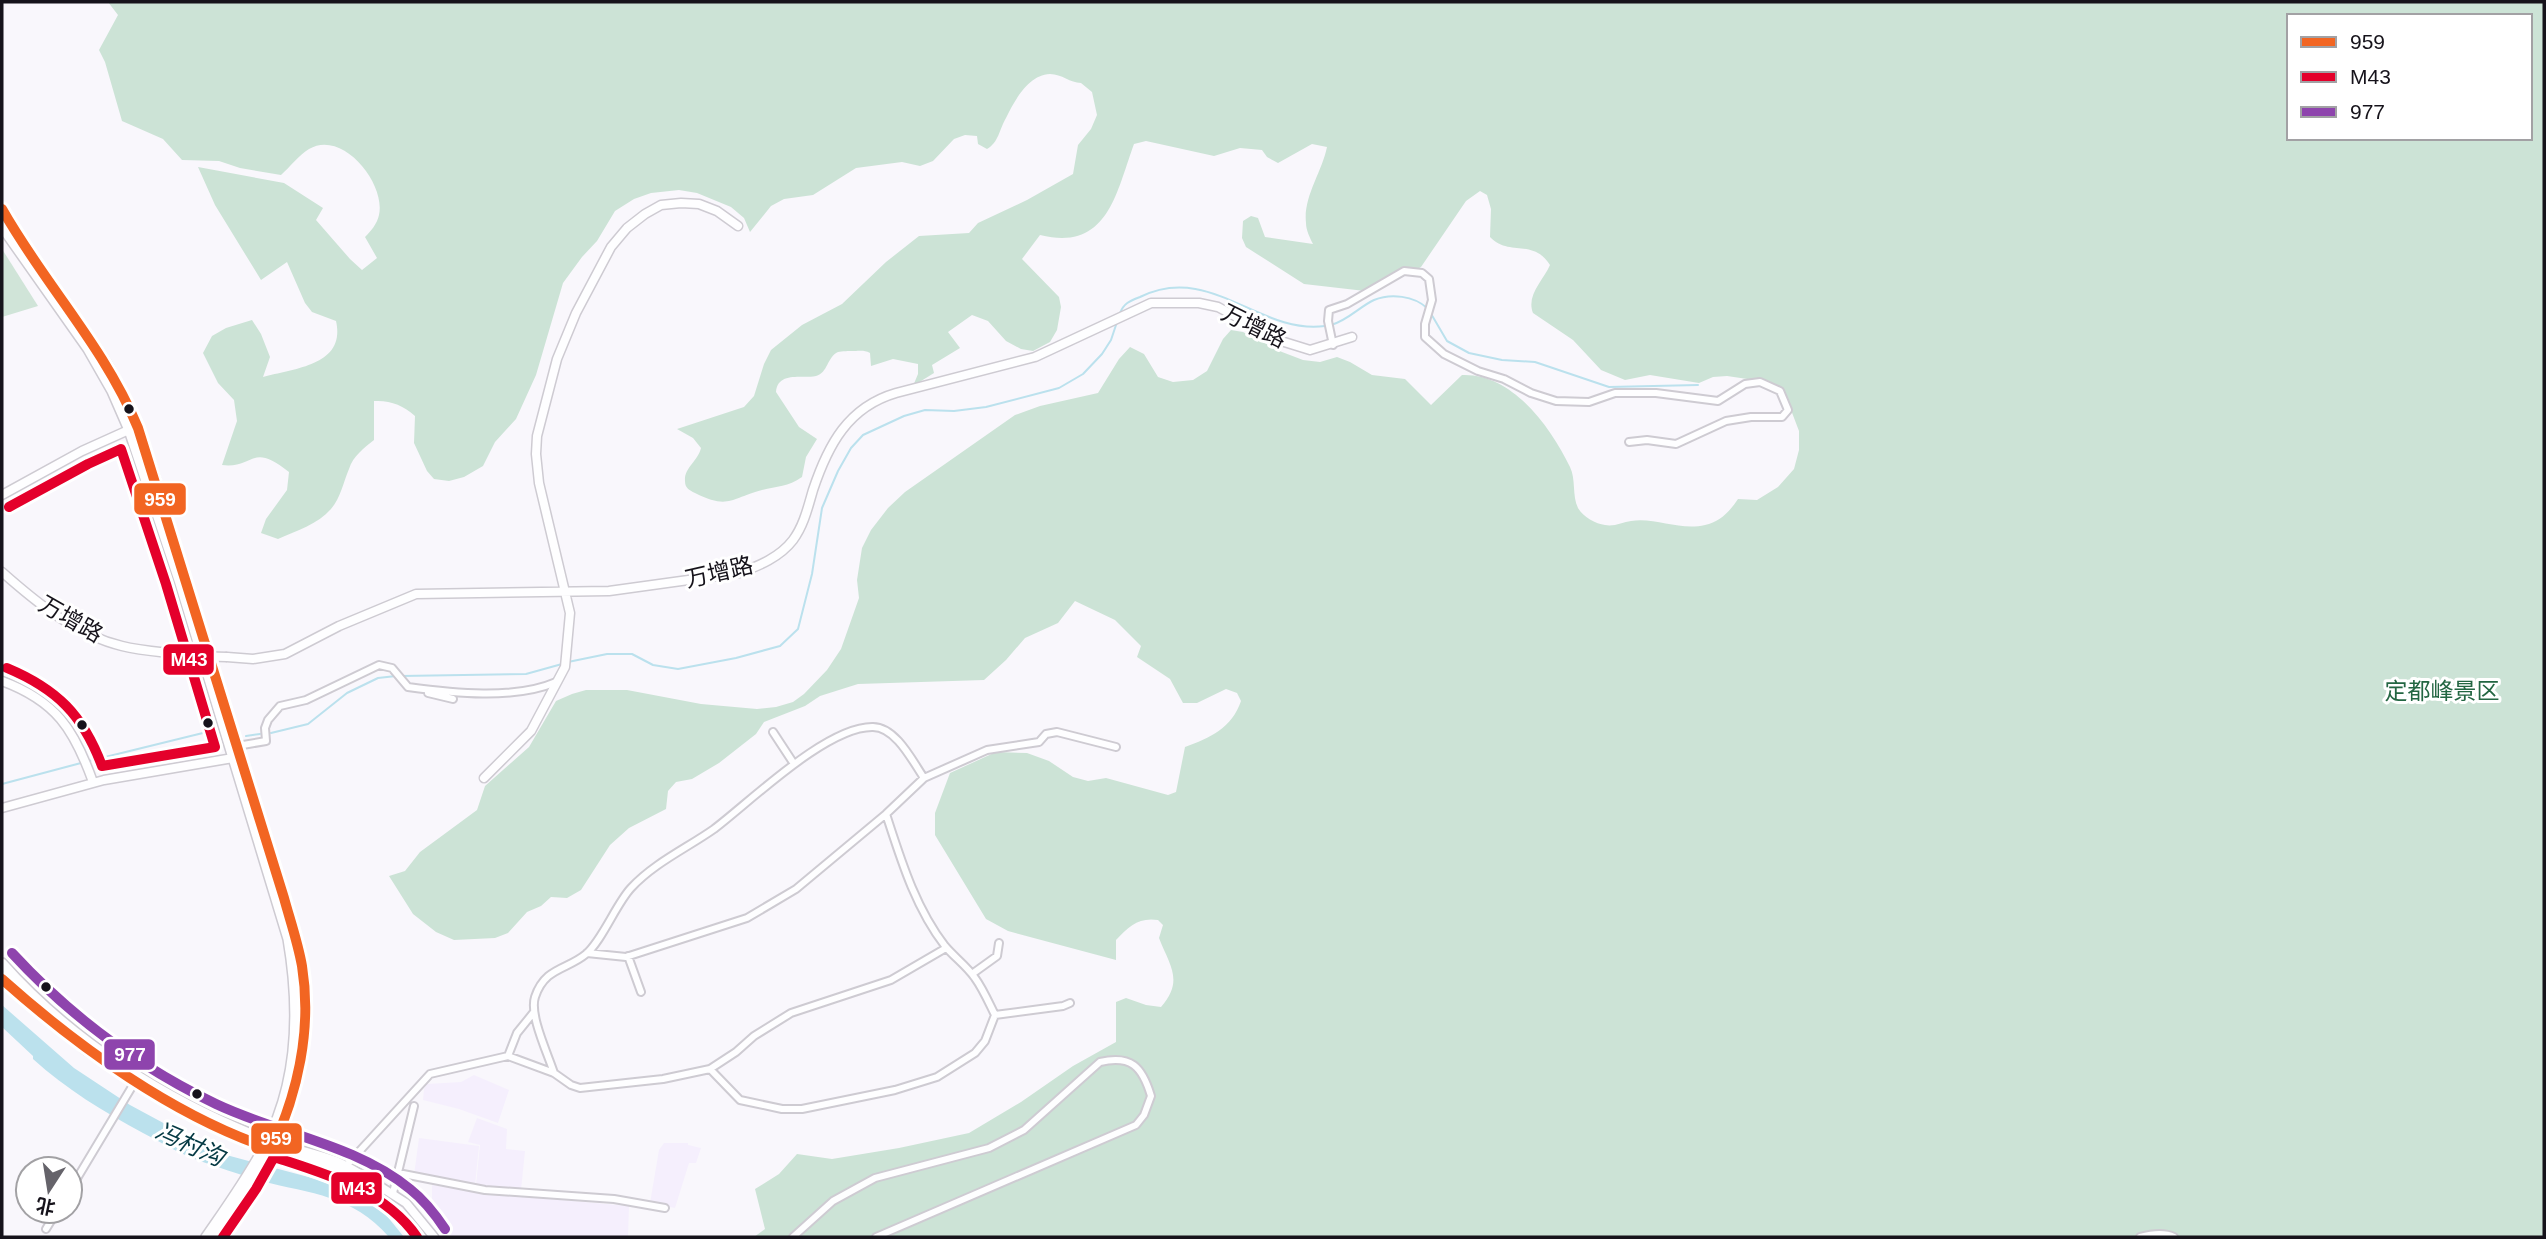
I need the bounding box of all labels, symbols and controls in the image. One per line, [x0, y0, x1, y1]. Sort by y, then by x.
legend [2287, 14, 2532, 140]
text: 959 [2350, 30, 2385, 53]
text: M43 [2350, 65, 2391, 88]
text: 977 [2350, 100, 2385, 123]
street label: 万增路 [1217, 299, 1291, 353]
unlabelled marker [122, 402, 136, 416]
line badge: 959 [133, 482, 187, 516]
text: 959 [144, 489, 176, 510]
street label: 万增路 [682, 552, 756, 592]
street label: 万增路 [35, 590, 107, 648]
line badge: M43 [162, 643, 215, 676]
text: M43 [171, 649, 207, 670]
park label: 定都峰景区 [2385, 678, 2500, 704]
unlabelled marker [201, 716, 215, 730]
unlabelled marker [75, 718, 89, 732]
unlabelled marker [39, 980, 53, 994]
line badge: 977 [103, 1038, 156, 1071]
text: 977 [114, 1044, 146, 1065]
unlabelled marker [190, 1087, 204, 1101]
water label: 冯村沟 [152, 1117, 231, 1172]
line badge: 959 [250, 1122, 303, 1155]
text: 959 [260, 1128, 292, 1149]
north arrow [14, 1155, 84, 1225]
line badge: M43 [330, 1171, 383, 1205]
text: M43 [339, 1178, 375, 1199]
text: 北 [34, 1194, 57, 1218]

